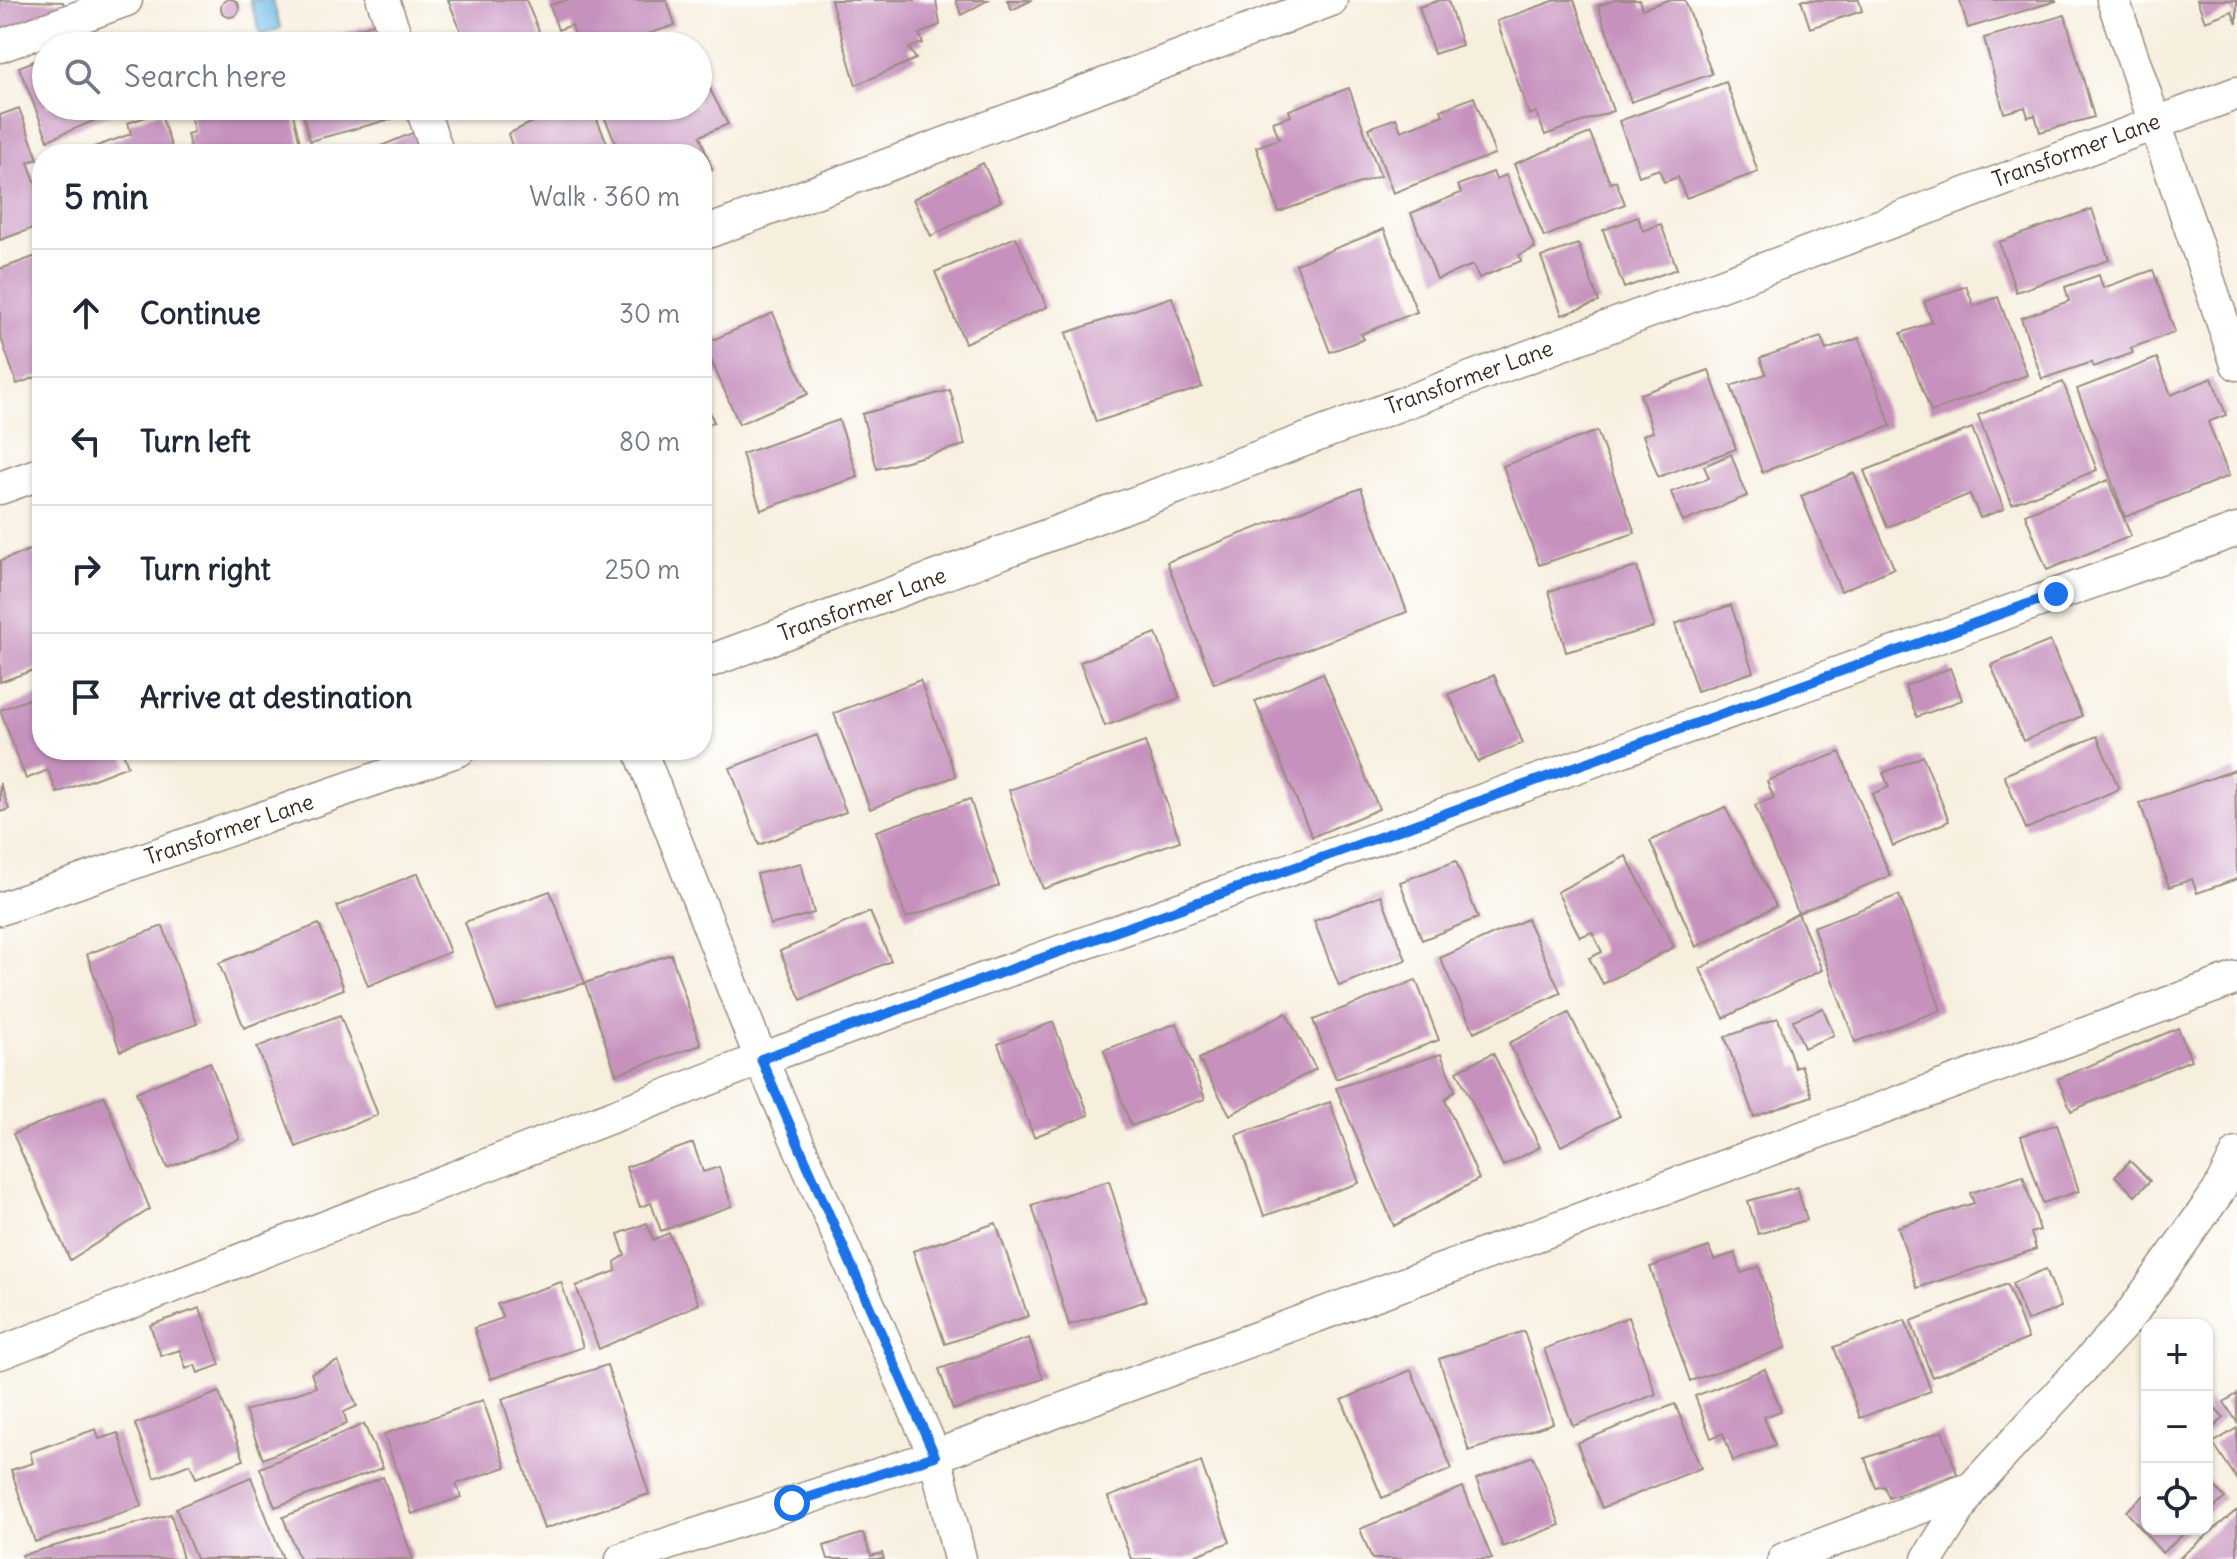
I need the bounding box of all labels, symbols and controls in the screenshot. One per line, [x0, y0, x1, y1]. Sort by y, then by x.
search box [32, 32, 712, 120]
icon: search [60, 54, 104, 98]
text: Search here [124, 57, 287, 95]
street label: Transformer Lane [1988, 107, 2164, 193]
text: 5 min [64, 175, 149, 218]
text: Walk · 360 m [529, 180, 680, 213]
icon: ahead [64, 291, 108, 335]
text: Continue [140, 294, 261, 332]
text: 30 m [619, 297, 680, 330]
street label: Transformer Lane [1381, 334, 1557, 420]
icon: left [64, 419, 108, 463]
text: Turn left [140, 422, 251, 460]
text: 80 m [619, 425, 680, 458]
icon: right [64, 547, 108, 591]
text: Turn right [140, 550, 271, 588]
text: 250 m [605, 553, 680, 586]
street label: Transformer Lane [774, 561, 950, 647]
route end [2038, 576, 2074, 612]
icon: arrive [64, 675, 108, 719]
text: Arrive at destination [140, 678, 412, 716]
street label: Transformer Lane [141, 787, 317, 871]
map controls [2141, 1319, 2213, 1535]
button: + [2141, 1319, 2213, 1391]
button: − [2141, 1391, 2213, 1463]
button: locate [2141, 1463, 2213, 1535]
route start [774, 1485, 810, 1521]

